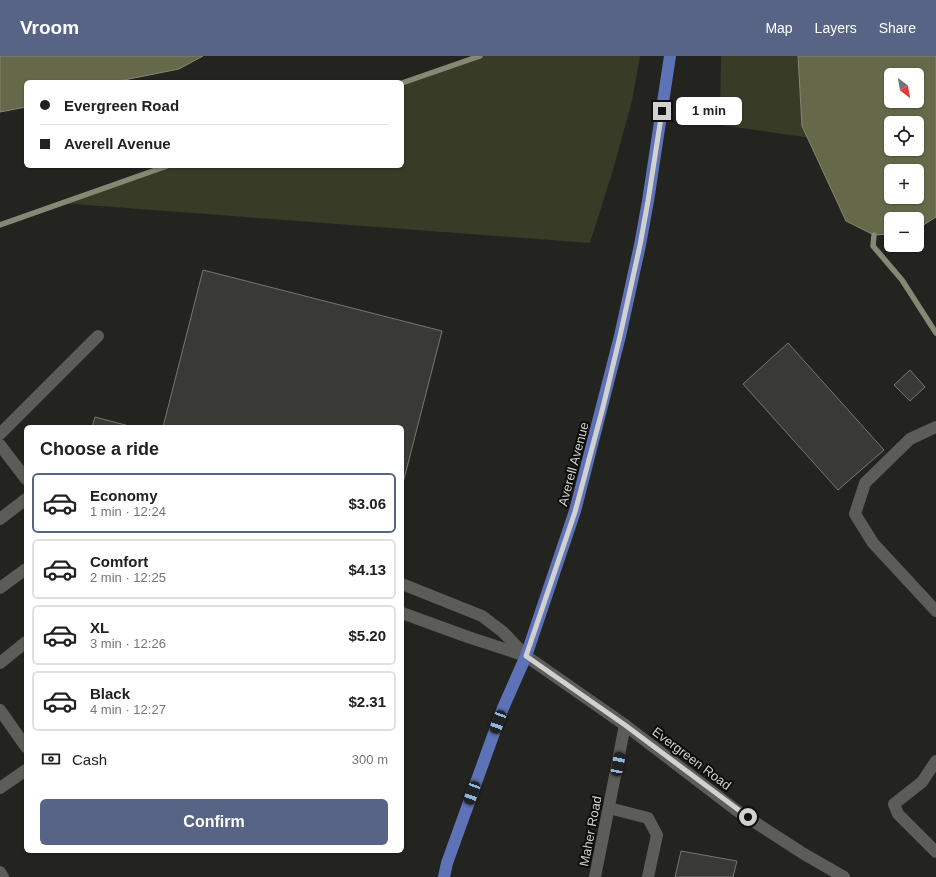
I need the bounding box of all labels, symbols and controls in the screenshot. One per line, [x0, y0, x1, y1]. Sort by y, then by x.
text: Vroom [20, 17, 79, 38]
text: Map [765, 20, 793, 36]
text: Layers [815, 20, 857, 36]
text: Share [879, 20, 916, 36]
north arrow [884, 68, 924, 108]
map controls [884, 68, 924, 252]
text: Evergreen Road [64, 97, 179, 114]
callout: 1 min [676, 97, 742, 125]
route end [653, 102, 671, 120]
text: 1 min [692, 103, 726, 118]
button: locate [884, 116, 924, 156]
text: Averell Avenue [64, 135, 171, 152]
button: + [884, 164, 924, 204]
button: − [884, 212, 924, 252]
street label: Averell Avenue [555, 421, 592, 508]
text: Choose a ride [40, 439, 159, 459]
icon: car [42, 485, 78, 521]
text: Economy [90, 487, 158, 504]
text: $3.06 [348, 495, 386, 512]
text: 1 min · 12:24 [90, 504, 166, 519]
icon: car [42, 551, 78, 587]
text: Comfort [90, 553, 148, 570]
text: $4.13 [348, 561, 386, 578]
text: 2 min · 12:25 [90, 570, 166, 585]
icon: car [42, 617, 78, 653]
text: XL [90, 619, 109, 636]
text: $5.20 [348, 627, 386, 644]
text: 3 min · 12:26 [90, 636, 166, 651]
icon: car [42, 683, 78, 719]
text: Black [90, 685, 130, 702]
text: $2.31 [348, 693, 386, 710]
text: 4 min · 12:27 [90, 702, 166, 717]
car [488, 709, 508, 735]
street label: Evergreen Road [649, 724, 734, 793]
icon: cash [40, 748, 62, 770]
text: Cash [72, 751, 107, 768]
car [610, 751, 626, 777]
text: 300 m [352, 752, 388, 767]
car [462, 780, 482, 806]
street label: Maher Road [576, 795, 605, 868]
button: Confirm [40, 799, 388, 845]
route start [739, 808, 757, 826]

